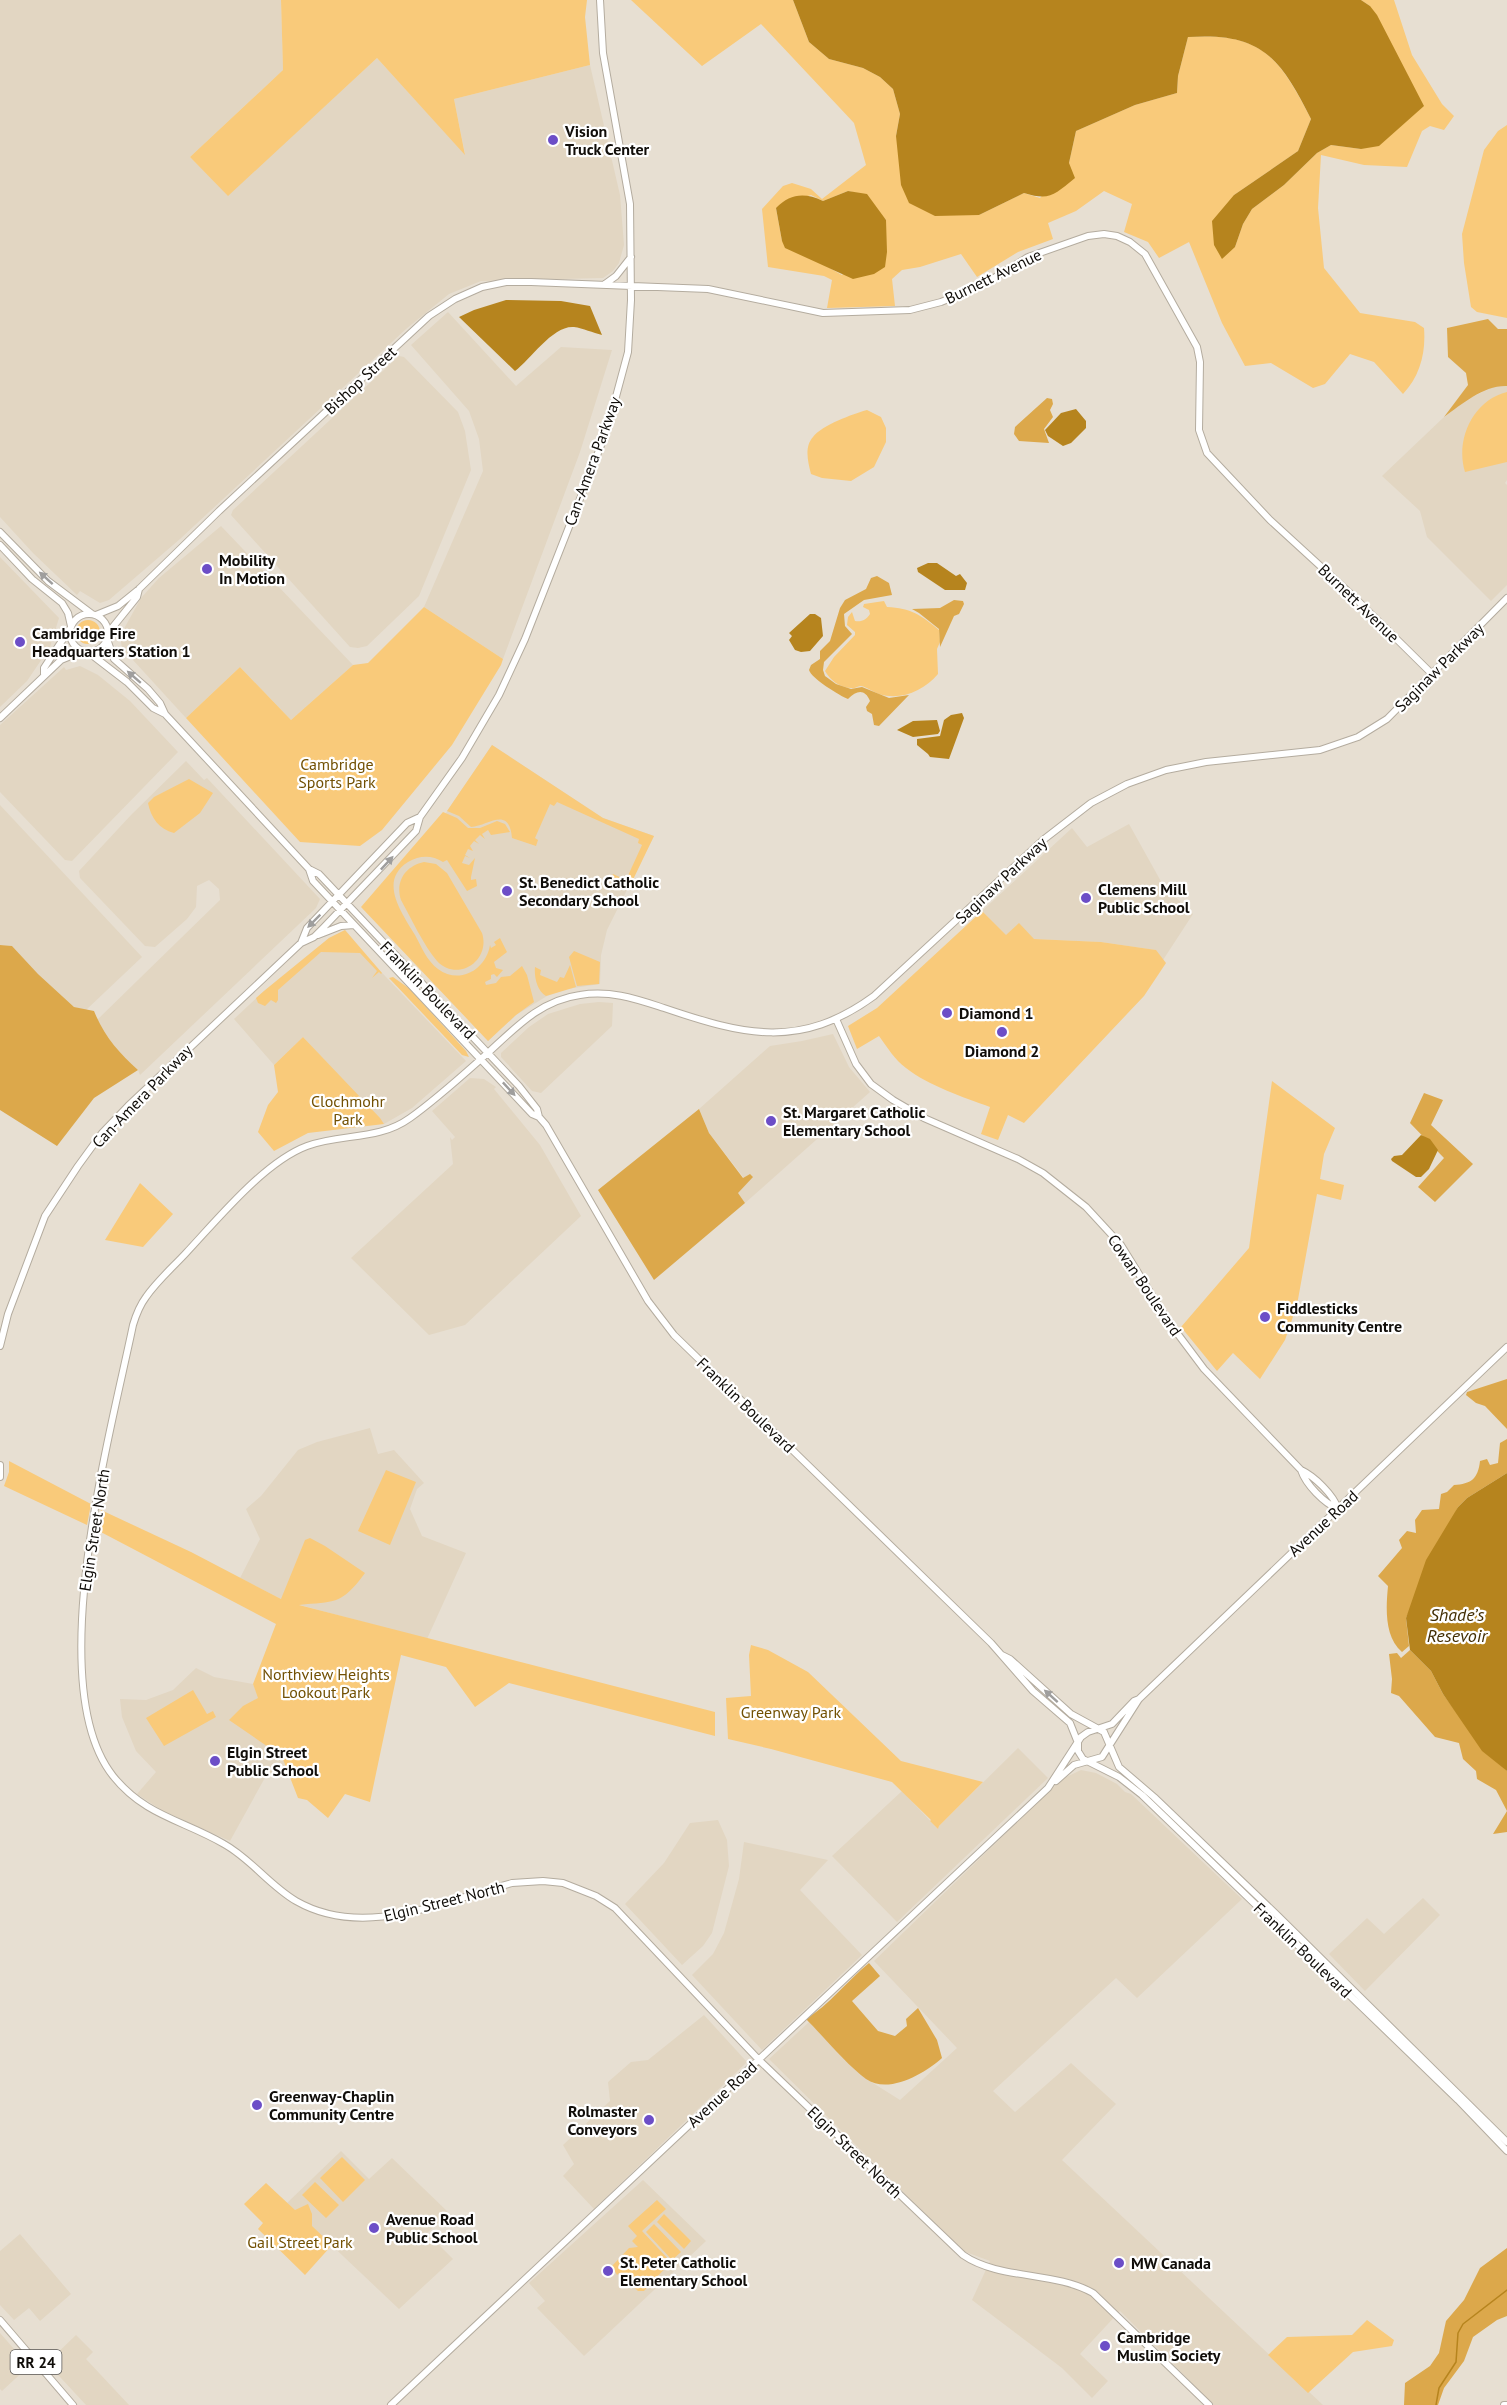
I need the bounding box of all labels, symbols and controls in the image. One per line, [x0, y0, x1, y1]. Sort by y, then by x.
place label: Vision Truck Center [564, 121, 650, 159]
marker: Vision Truck Center [546, 133, 560, 147]
street label: Burnett Avenue [941, 244, 1045, 308]
street label: Bishop Street [320, 341, 401, 419]
street label: Can-Amera Parkway [559, 393, 625, 528]
place label: Mobility In Motion [219, 550, 285, 588]
street label: Burnett Avenue [1314, 559, 1404, 647]
marker: Mobility In Motion [200, 562, 214, 576]
one-way arrow [38, 571, 53, 585]
street label: Saginaw Parkway [1390, 618, 1488, 716]
place label: Cambridge Fire Headquarters Station 1 [32, 623, 191, 661]
marker: Cambridge Fire Headquarters Station 1 [13, 635, 27, 649]
one-way arrow [127, 671, 142, 684]
park label: Cambridge Sports Park [298, 754, 376, 792]
street label: Saginaw Parkway [951, 832, 1051, 928]
one-way arrow [380, 855, 394, 870]
place label: St. Benedict Catholic Secondary School [519, 872, 659, 910]
place label: Clemens Mill Public School [1098, 879, 1190, 917]
marker: St. Benedict Catholic Secondary School [500, 884, 514, 898]
marker: Clemens Mill Public School [1079, 891, 1093, 905]
one-way arrow [308, 913, 322, 927]
street label: Franklin Boulevard [376, 937, 480, 1043]
place label: Diamond 1 [959, 1003, 1034, 1023]
marker: Diamond 1 [940, 1006, 954, 1020]
marker: Diamond 2 [995, 1025, 1009, 1039]
street label: Can-Amera Parkway [88, 1040, 197, 1152]
place label: Diamond 2 [965, 1041, 1039, 1061]
one-way arrow [502, 1081, 515, 1096]
park label: Clochmohr Park [311, 1091, 386, 1129]
place label: St. Margaret Catholic Elementary School [783, 1102, 926, 1140]
marker: St. Margaret Catholic Elementary School [764, 1114, 778, 1128]
street label: Cowan Boulevard [1104, 1230, 1186, 1340]
place label: Fiddlesticks Community Centre [1277, 1298, 1402, 1336]
marker: Fiddlesticks Community Centre [1258, 1310, 1272, 1324]
street label: Franklin Boulevard [693, 1353, 799, 1457]
street label: Elgin Street North [74, 1467, 114, 1593]
street label: Avenue Road [1284, 1486, 1362, 1560]
water label: Shade’s Resevoir [1427, 1603, 1488, 1647]
park label: Northview Heights Lookout Park [262, 1664, 390, 1702]
one-way arrow [1044, 1690, 1059, 1703]
park label: Greenway Park [741, 1702, 842, 1722]
place label: Elgin Street Public School [227, 1742, 319, 1780]
marker: Elgin Street Public School [208, 1754, 222, 1768]
street label: Elgin Street North [382, 1876, 506, 1926]
street label: Franklin Boulevard [1250, 1898, 1356, 2002]
street label: Avenue Road [683, 2057, 761, 2131]
place label: Greenway-Chaplin Community Centre [269, 2086, 394, 2124]
marker: Greenway-Chaplin Community Centre [250, 2098, 264, 2112]
place label: Rolmaster Conveyors [567, 2101, 637, 2139]
street label: Elgin Street North [804, 2102, 906, 2202]
marker: Rolmaster Conveyors [642, 2113, 656, 2127]
place label: Avenue Road Public School [386, 2209, 478, 2247]
marker: Avenue Road Public School [367, 2221, 381, 2235]
park label: Gail Street Park [247, 2232, 353, 2252]
place label: St. Peter Catholic Elementary School [620, 2252, 747, 2290]
place label: MW Canada [1131, 2253, 1211, 2273]
marker: MW Canada [1112, 2256, 1126, 2270]
marker: St. Peter Catholic Elementary School [601, 2264, 615, 2278]
place label: Cambridge Muslim Society [1117, 2327, 1221, 2365]
marker: Cambridge Muslim Society [1098, 2339, 1112, 2353]
road number: RR 24 [10, 2350, 62, 2374]

